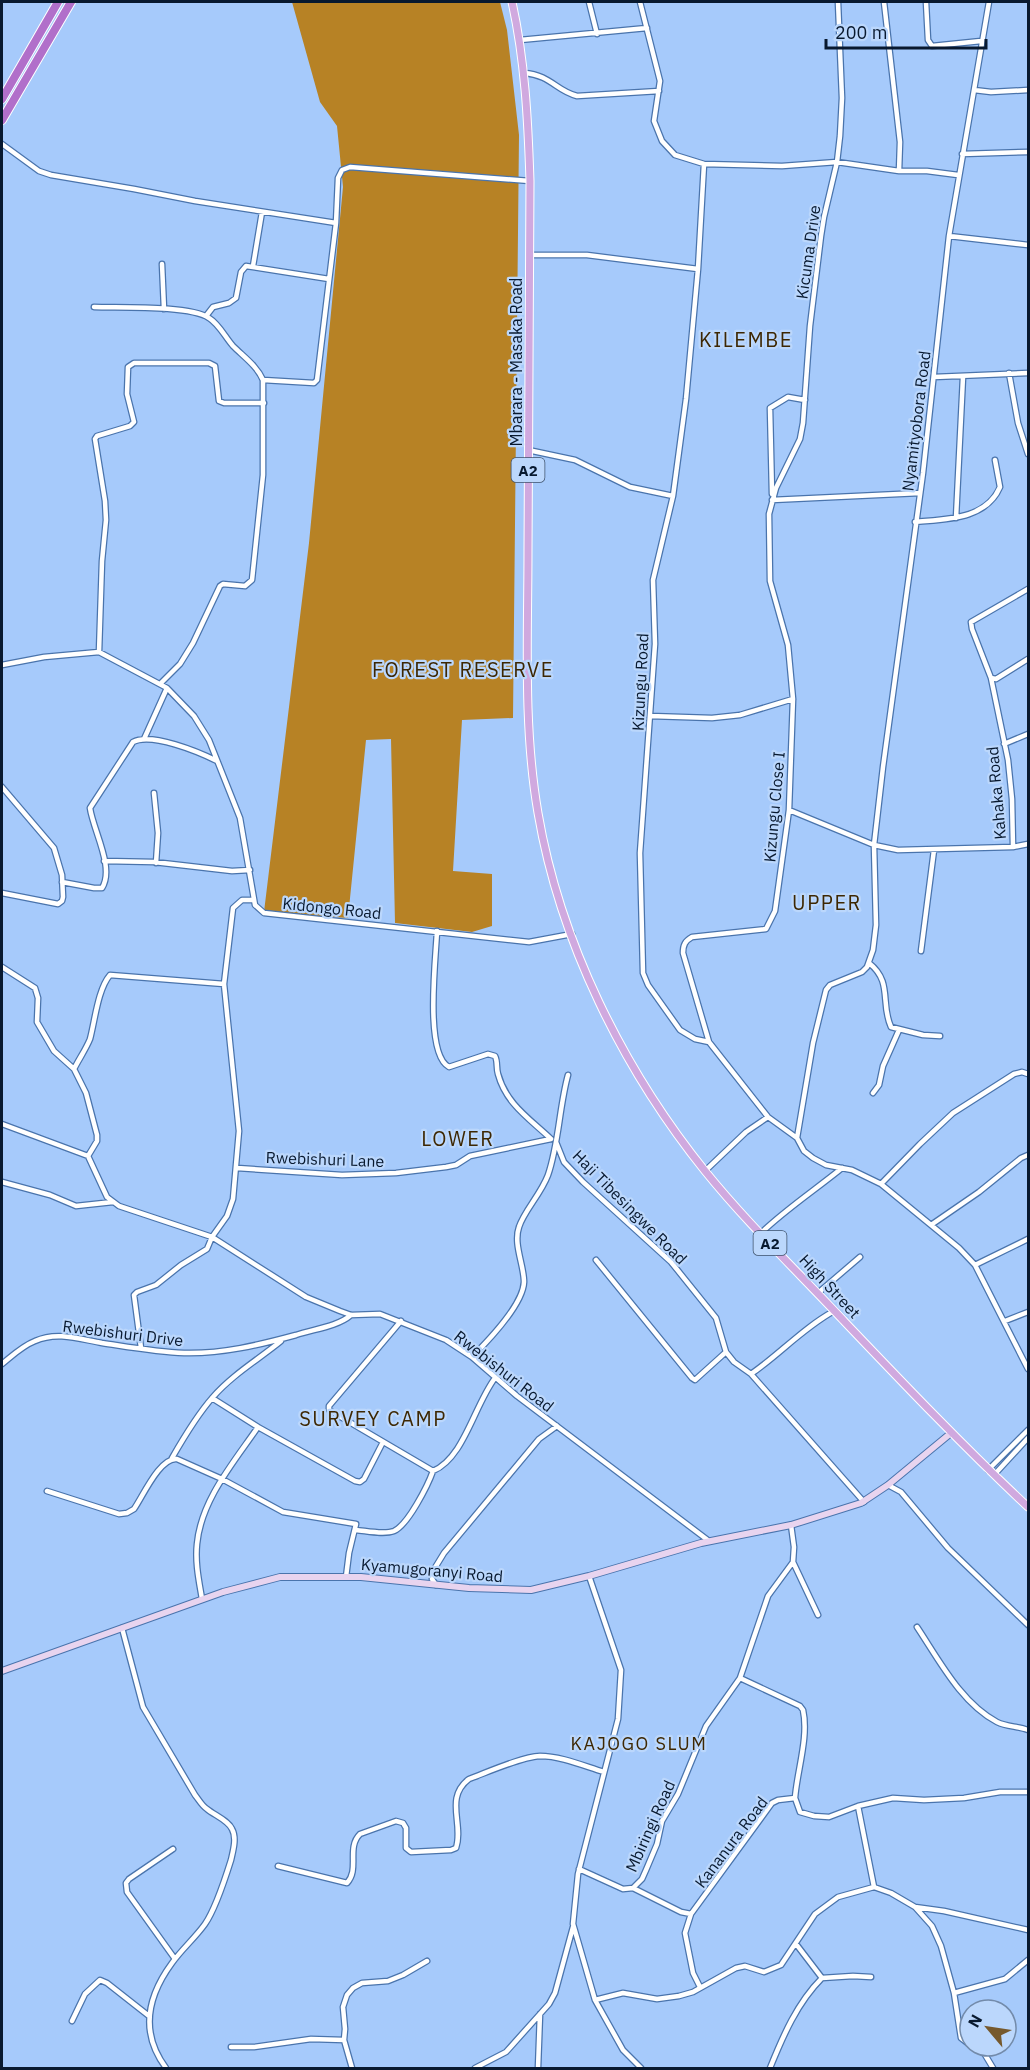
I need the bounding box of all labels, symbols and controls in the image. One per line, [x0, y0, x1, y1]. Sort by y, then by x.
scale bar [826, 12, 986, 50]
text: 200 m [835, 21, 887, 44]
street label: Kicuma Drive [792, 204, 825, 300]
street label: Mbarara - Masaka Road [506, 278, 526, 446]
district label: KILEMBE [699, 326, 793, 353]
street label: Nyamityobora Road [897, 350, 935, 492]
road number: A2 [512, 458, 544, 482]
street label: Kizungu Road [627, 633, 653, 731]
district label: FOREST RESERVE [372, 656, 554, 683]
street label: Kahaka Road [982, 746, 1010, 840]
street label: Kizungu Close I [759, 751, 789, 863]
district label: UPPER [792, 889, 862, 916]
street label: Kidongo Road [282, 893, 382, 923]
district label: LOWER [421, 1125, 495, 1152]
street label: Haji Tibesingwe Road [569, 1146, 691, 1268]
street label: Rwebishuri Lane [265, 1147, 385, 1171]
road number: A2 [754, 1231, 786, 1255]
street label: High Street [795, 1250, 865, 1322]
street label: Rwebishuri Drive [62, 1316, 185, 1350]
street label: Rwebishuri Road [450, 1326, 558, 1416]
district label: SURVEY CAMP [299, 1405, 447, 1432]
street label: Kyamugoranyi Road [360, 1554, 504, 1586]
district label: KAJOGO SLUM [571, 1732, 707, 1755]
street label: Mbiringi Road [621, 1777, 679, 1875]
street label: Kananura Road [690, 1792, 772, 1892]
north arrow [958, 1998, 1018, 2058]
text: N [963, 2011, 986, 2031]

